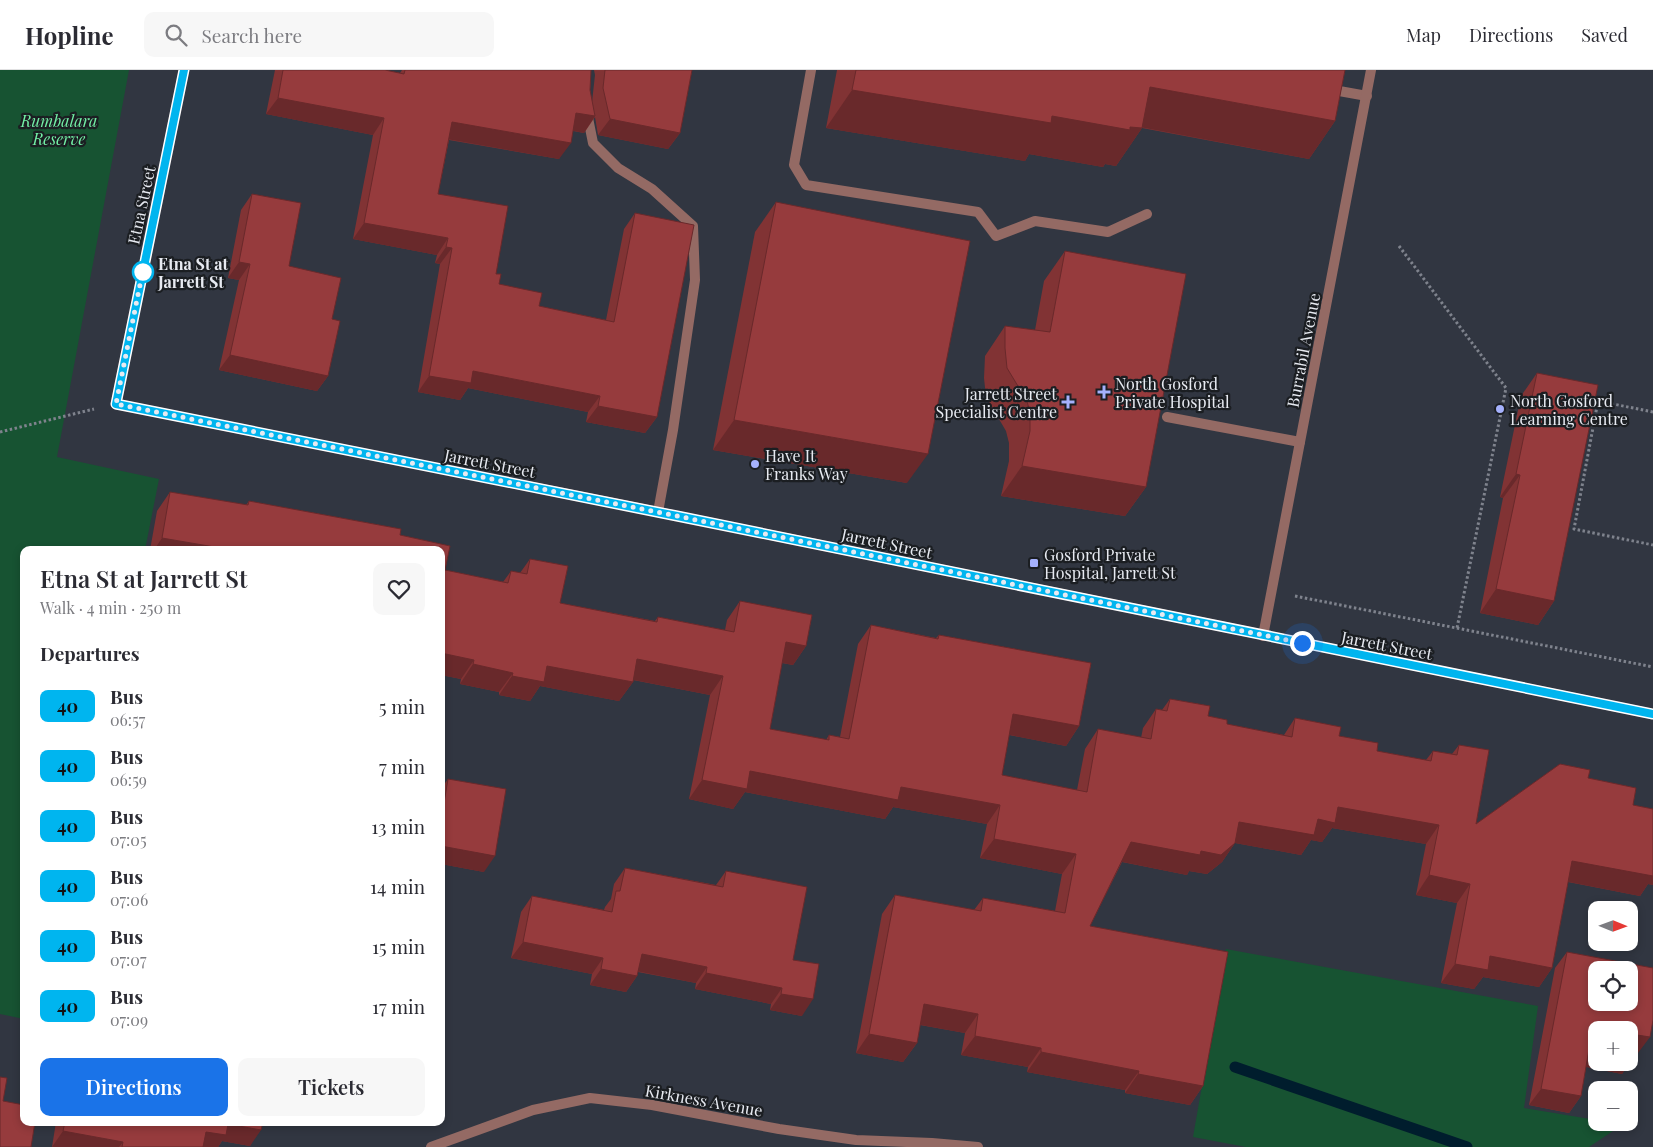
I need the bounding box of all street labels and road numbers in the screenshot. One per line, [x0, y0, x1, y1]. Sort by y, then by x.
street label: Etna Street [122, 164, 160, 246]
street label: Burrabil Avenue [1282, 291, 1324, 409]
street label: Jarrett Street [442, 444, 538, 482]
street label: Jarrett Street [839, 523, 935, 563]
street label: Jarrett Street [1339, 626, 1435, 664]
street label: Kirkness Avenue [644, 1079, 764, 1121]

